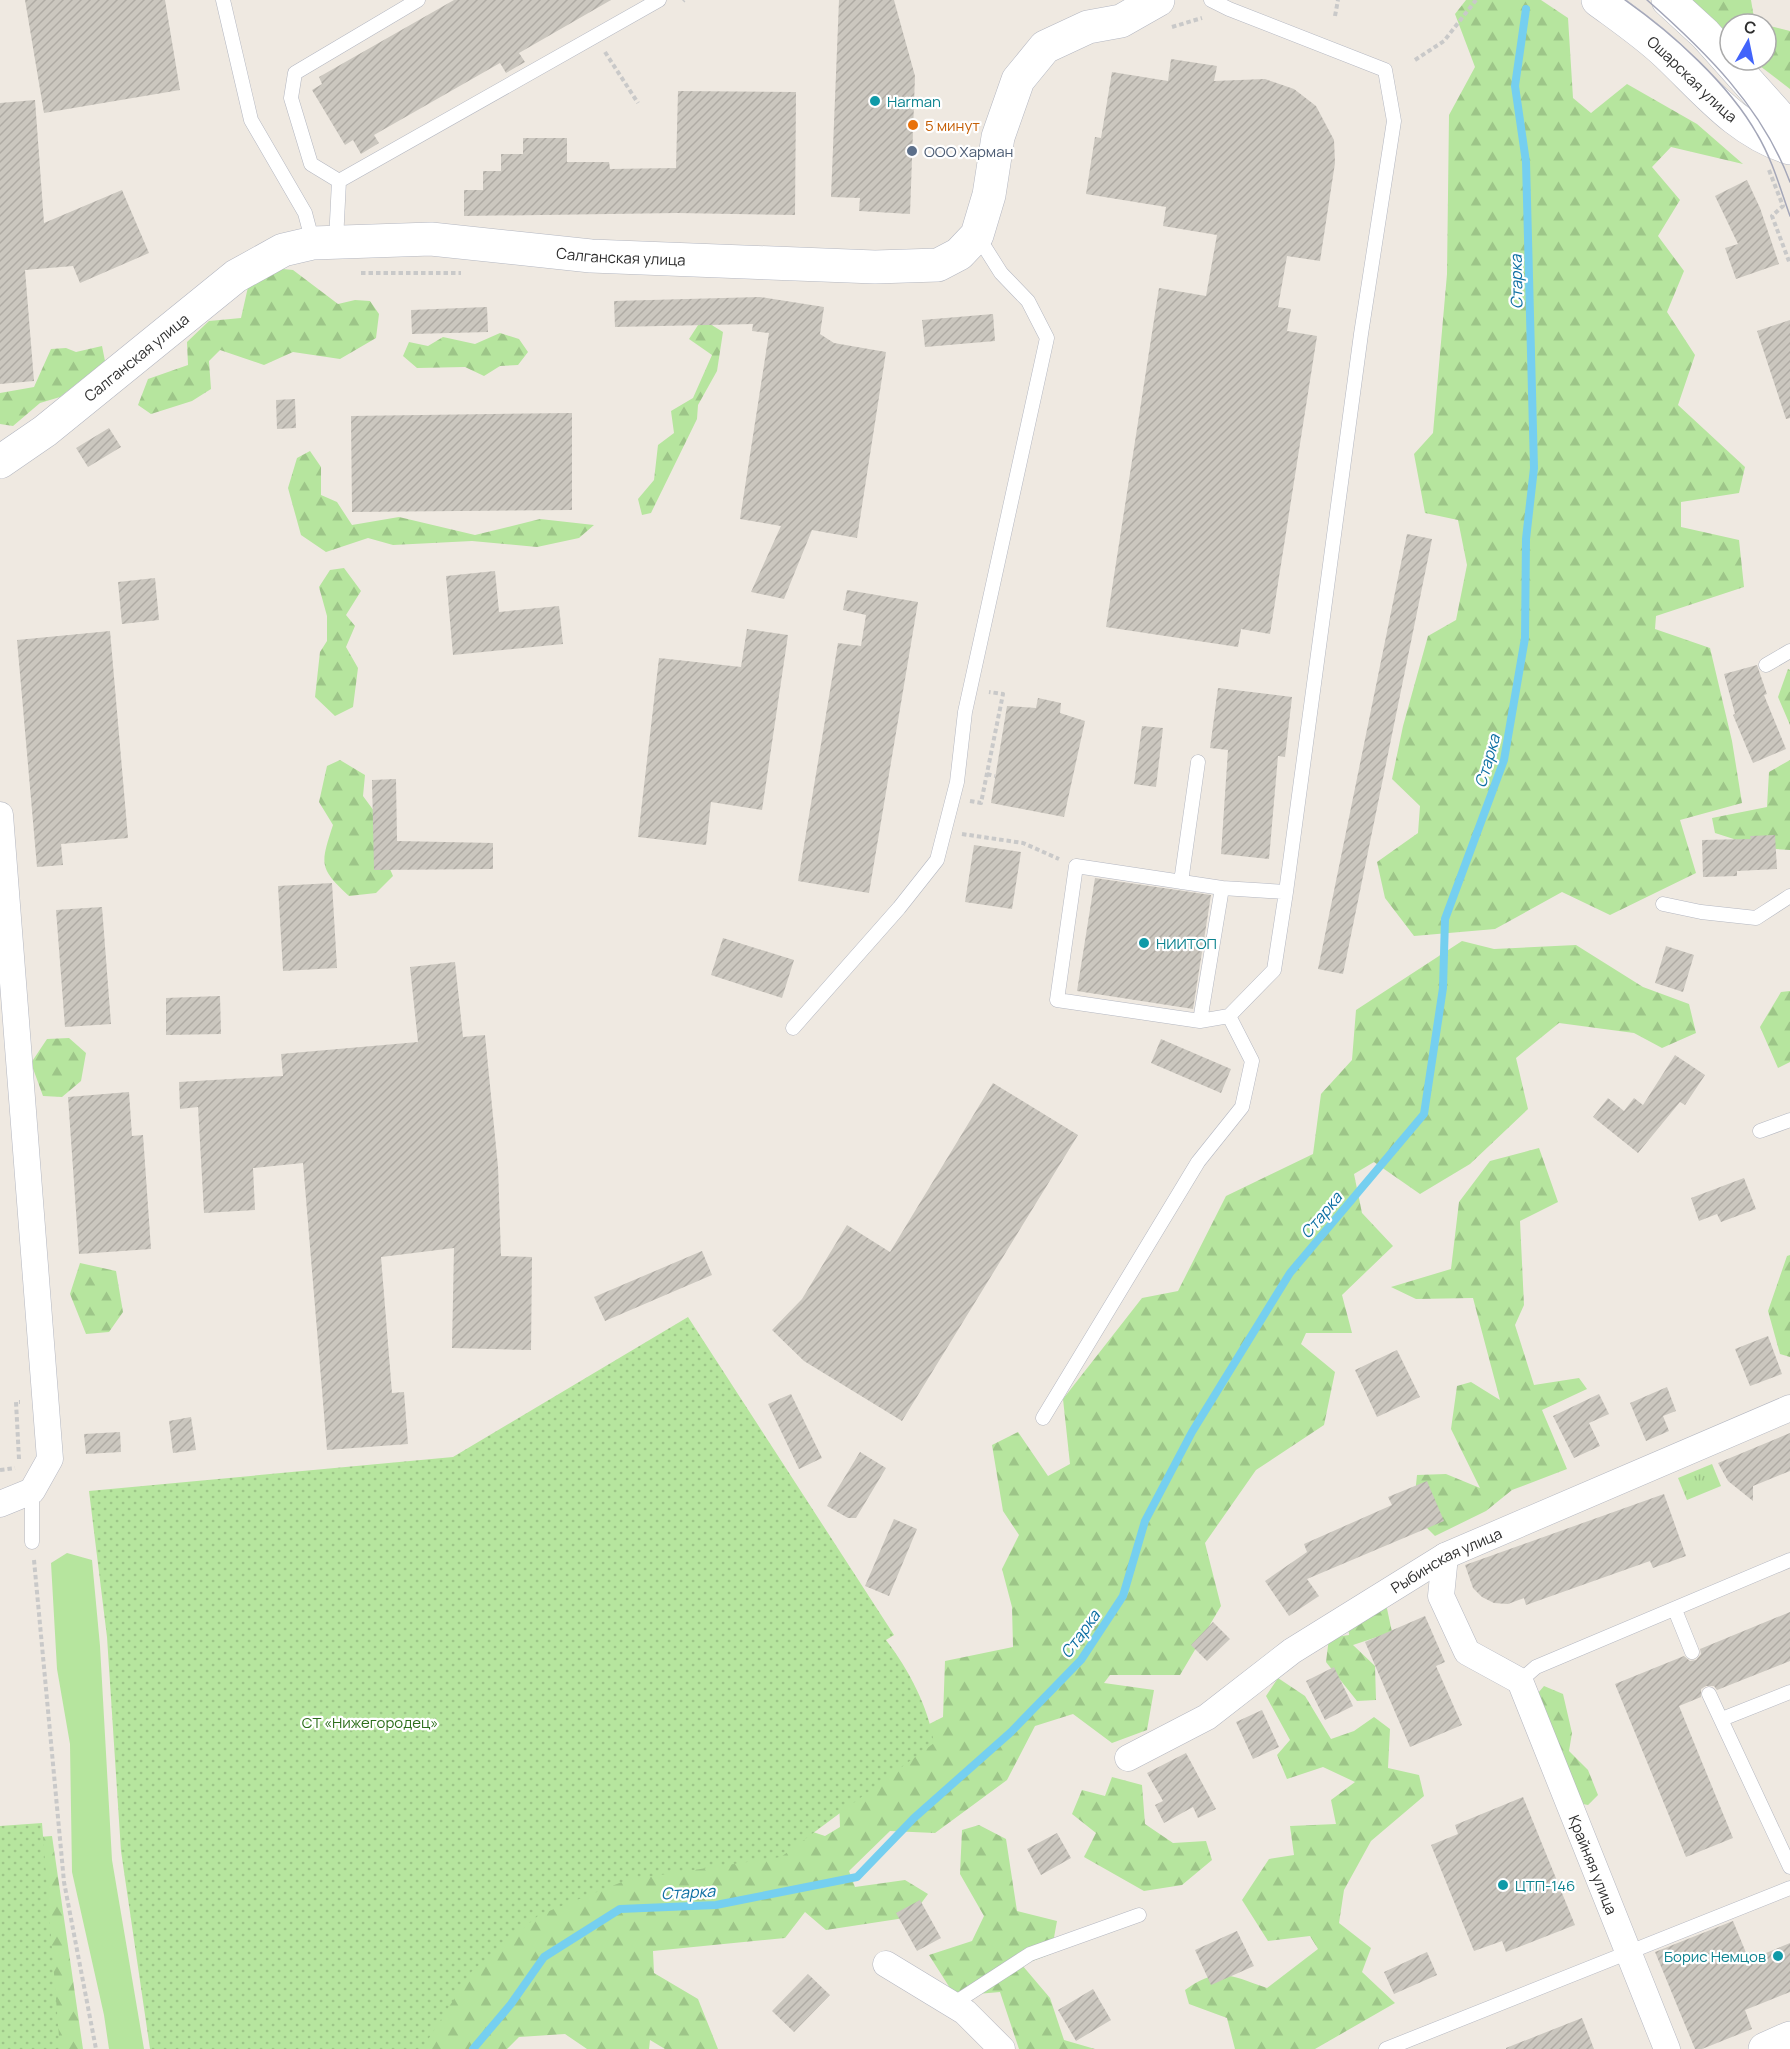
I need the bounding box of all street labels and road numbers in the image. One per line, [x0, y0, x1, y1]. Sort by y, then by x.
street label: Ошарская улица [1643, 31, 1742, 127]
street label: Салганская улица [555, 242, 686, 270]
street label: Салганская улица [79, 308, 193, 406]
street label: Рыбинская улица [1387, 1522, 1505, 1598]
street label: Крайняя улица [1564, 1812, 1623, 1917]

